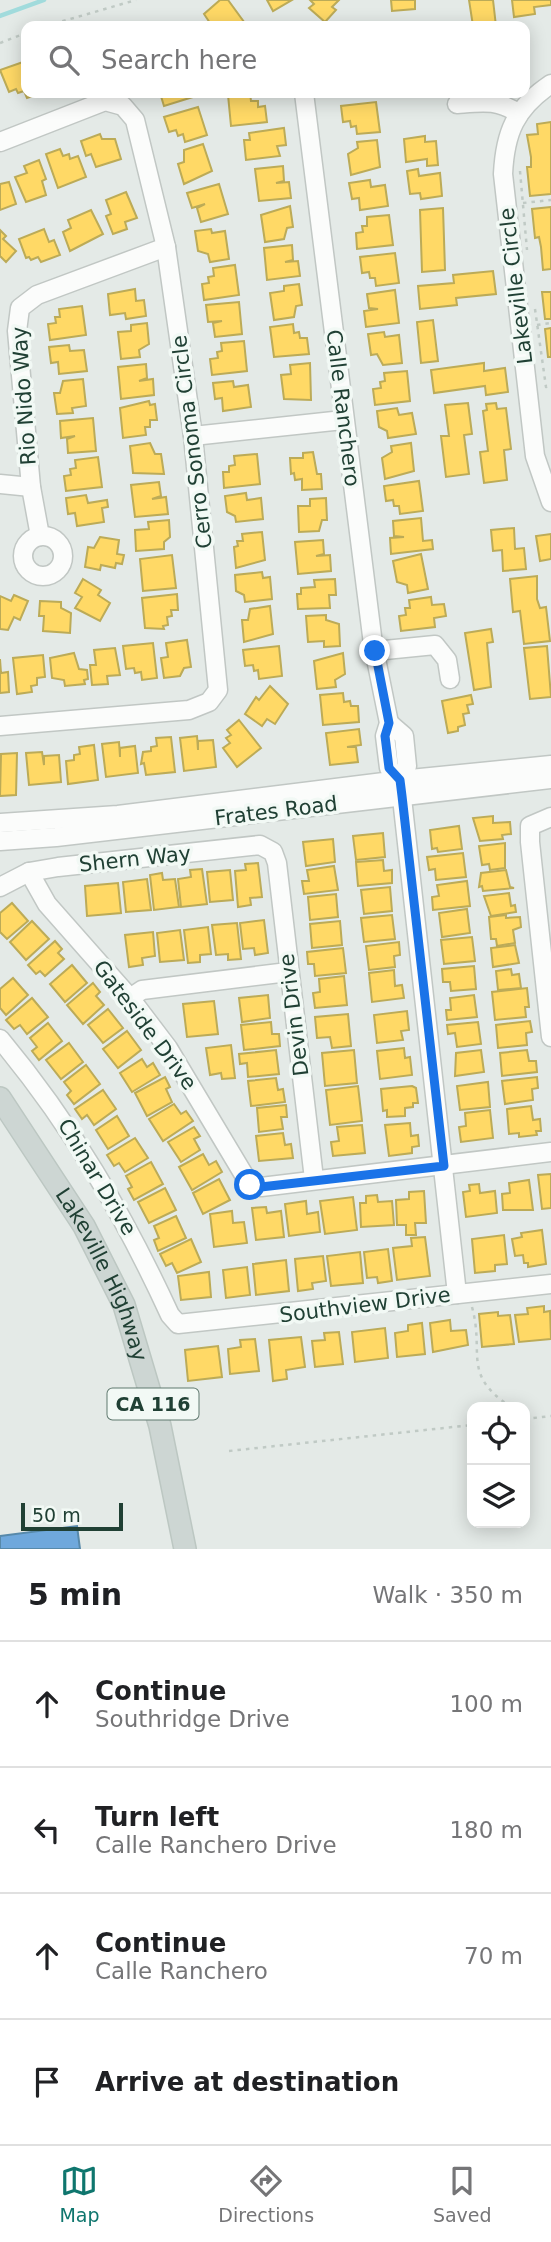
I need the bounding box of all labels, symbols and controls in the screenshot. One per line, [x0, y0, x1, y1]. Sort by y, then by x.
search box [21, 21, 530, 98]
icon: search [45, 41, 83, 79]
text: Search here [101, 45, 257, 75]
street label: Lakeville Circle [494, 206, 538, 366]
street label: Rio Nido Way [7, 326, 41, 466]
street label: Calle Ranchero [321, 328, 365, 488]
street label: Cerro Sonoma Circle [167, 334, 217, 550]
route end [359, 635, 390, 666]
street label: Frates Road [213, 792, 339, 830]
street label: Shern Way [78, 841, 192, 877]
street label: Devin Drive [275, 952, 313, 1078]
street label: Gateside Drive [88, 955, 202, 1095]
street label: Chinar Drive [53, 1115, 141, 1239]
route start [234, 1169, 265, 1200]
street label: Lakeville Highway [51, 1184, 152, 1364]
street label: Southview Drive [278, 1283, 452, 1327]
road number: CA 116 [108, 1388, 198, 1420]
map controls [467, 1402, 530, 1528]
button: locate [467, 1402, 530, 1465]
button: layers [467, 1465, 530, 1528]
scale bar [21, 1500, 122, 1532]
text: 50 m [32, 1504, 81, 1526]
text: 5 min [28, 1577, 122, 1612]
text: Walk · 350 m [372, 1582, 523, 1608]
text: Continue [95, 1676, 226, 1706]
icon: ahead [28, 1685, 66, 1723]
text: 100 m [449, 1691, 523, 1717]
text: Southridge Drive [95, 1706, 290, 1732]
text: Turn left [95, 1802, 219, 1832]
icon: left [28, 1811, 66, 1849]
text: 180 m [449, 1817, 523, 1843]
text: Calle Ranchero Drive [95, 1832, 337, 1858]
text: Continue [95, 1928, 226, 1958]
icon: ahead [28, 1937, 66, 1975]
text: 70 m [464, 1943, 523, 1969]
text: Calle Ranchero [95, 1958, 268, 1984]
icon: arrive [28, 2063, 66, 2101]
text: Arrive at destination [95, 2067, 399, 2097]
tab: Map [59, 2162, 100, 2226]
tab: Directions [218, 2162, 314, 2226]
tab: Saved [433, 2162, 492, 2226]

